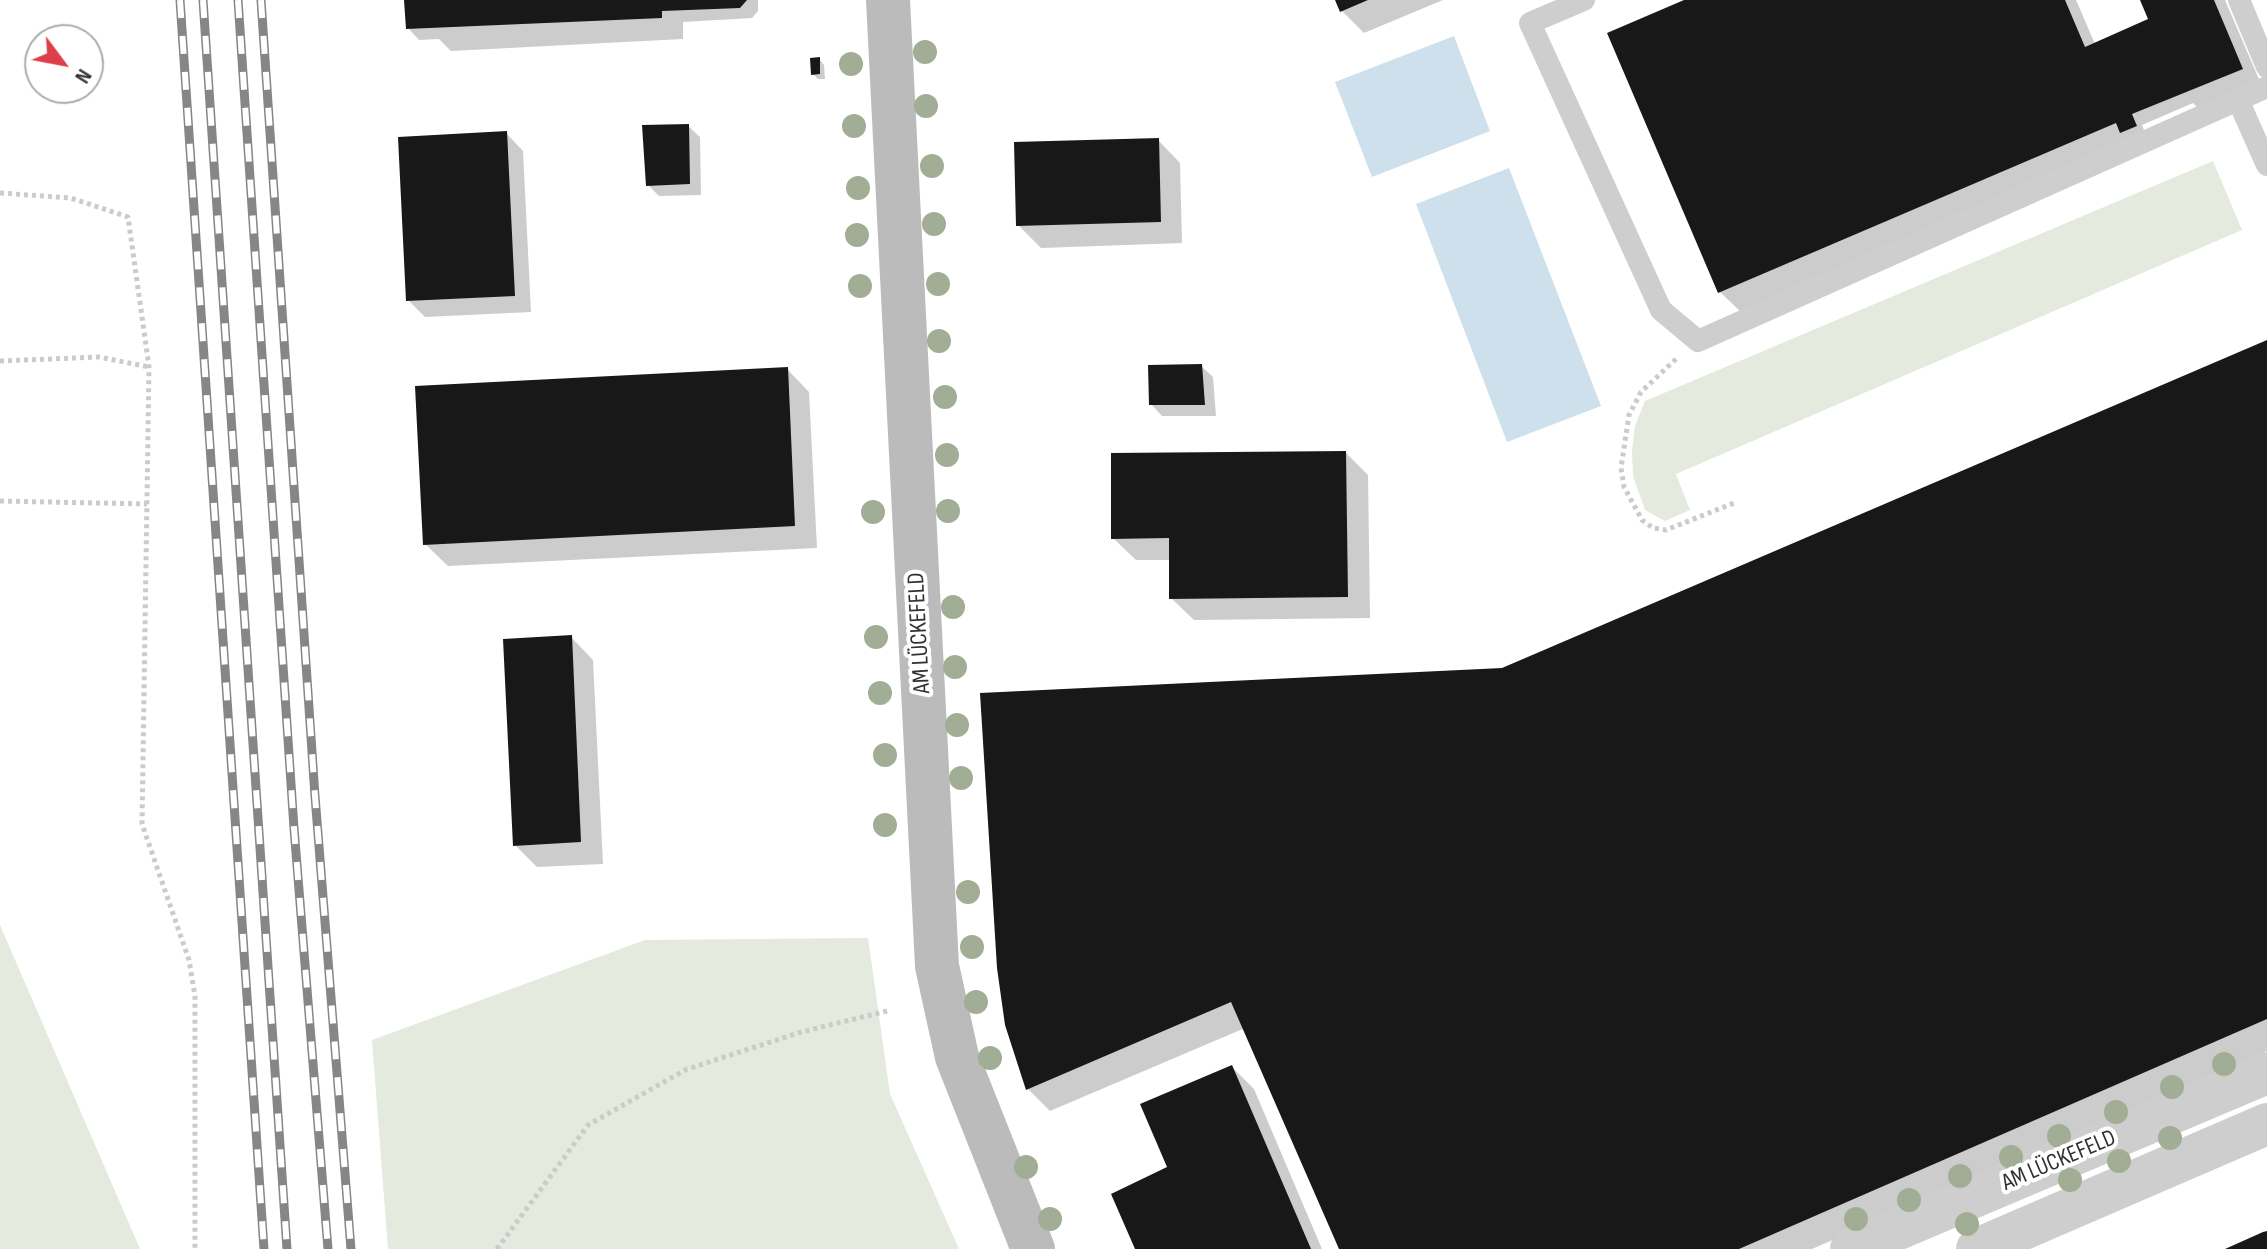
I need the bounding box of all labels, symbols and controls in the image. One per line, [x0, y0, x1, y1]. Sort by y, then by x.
north arrow [24, 24, 104, 104]
text: N [69, 64, 98, 88]
street label: AM LÜCKEFELD [902, 572, 938, 694]
street label: AM LÜCKEFELD [1998, 1124, 2120, 1198]

